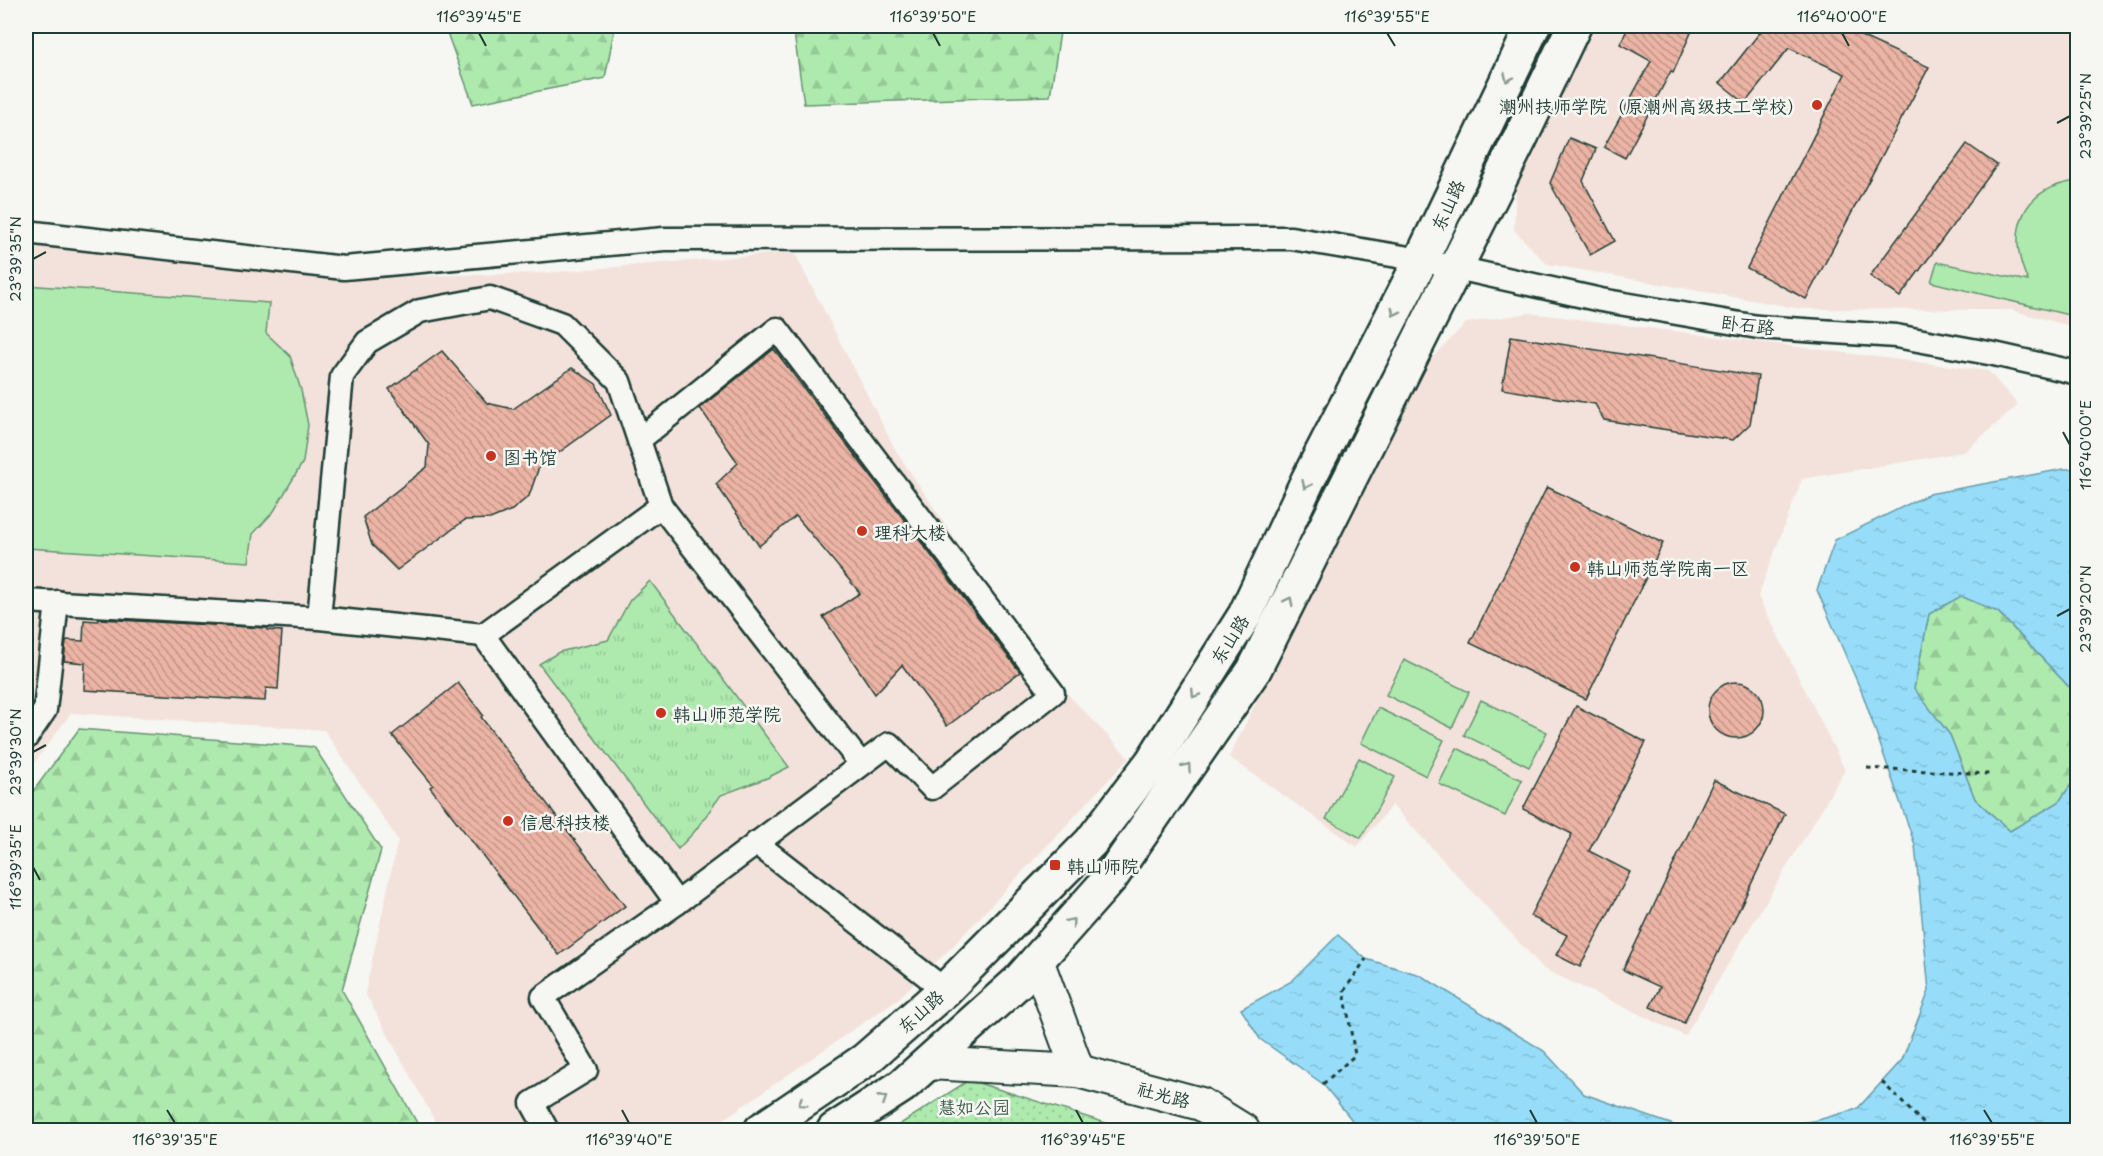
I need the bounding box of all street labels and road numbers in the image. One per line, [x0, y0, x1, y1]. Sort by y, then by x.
street label: 东山路 [1423, 175, 1471, 235]
street label: 卧石路 [1720, 307, 1776, 341]
street label: 东山路 [1203, 609, 1255, 669]
street label: 东山路 [891, 983, 949, 1039]
street label: 社光路 [1134, 1074, 1194, 1114]

